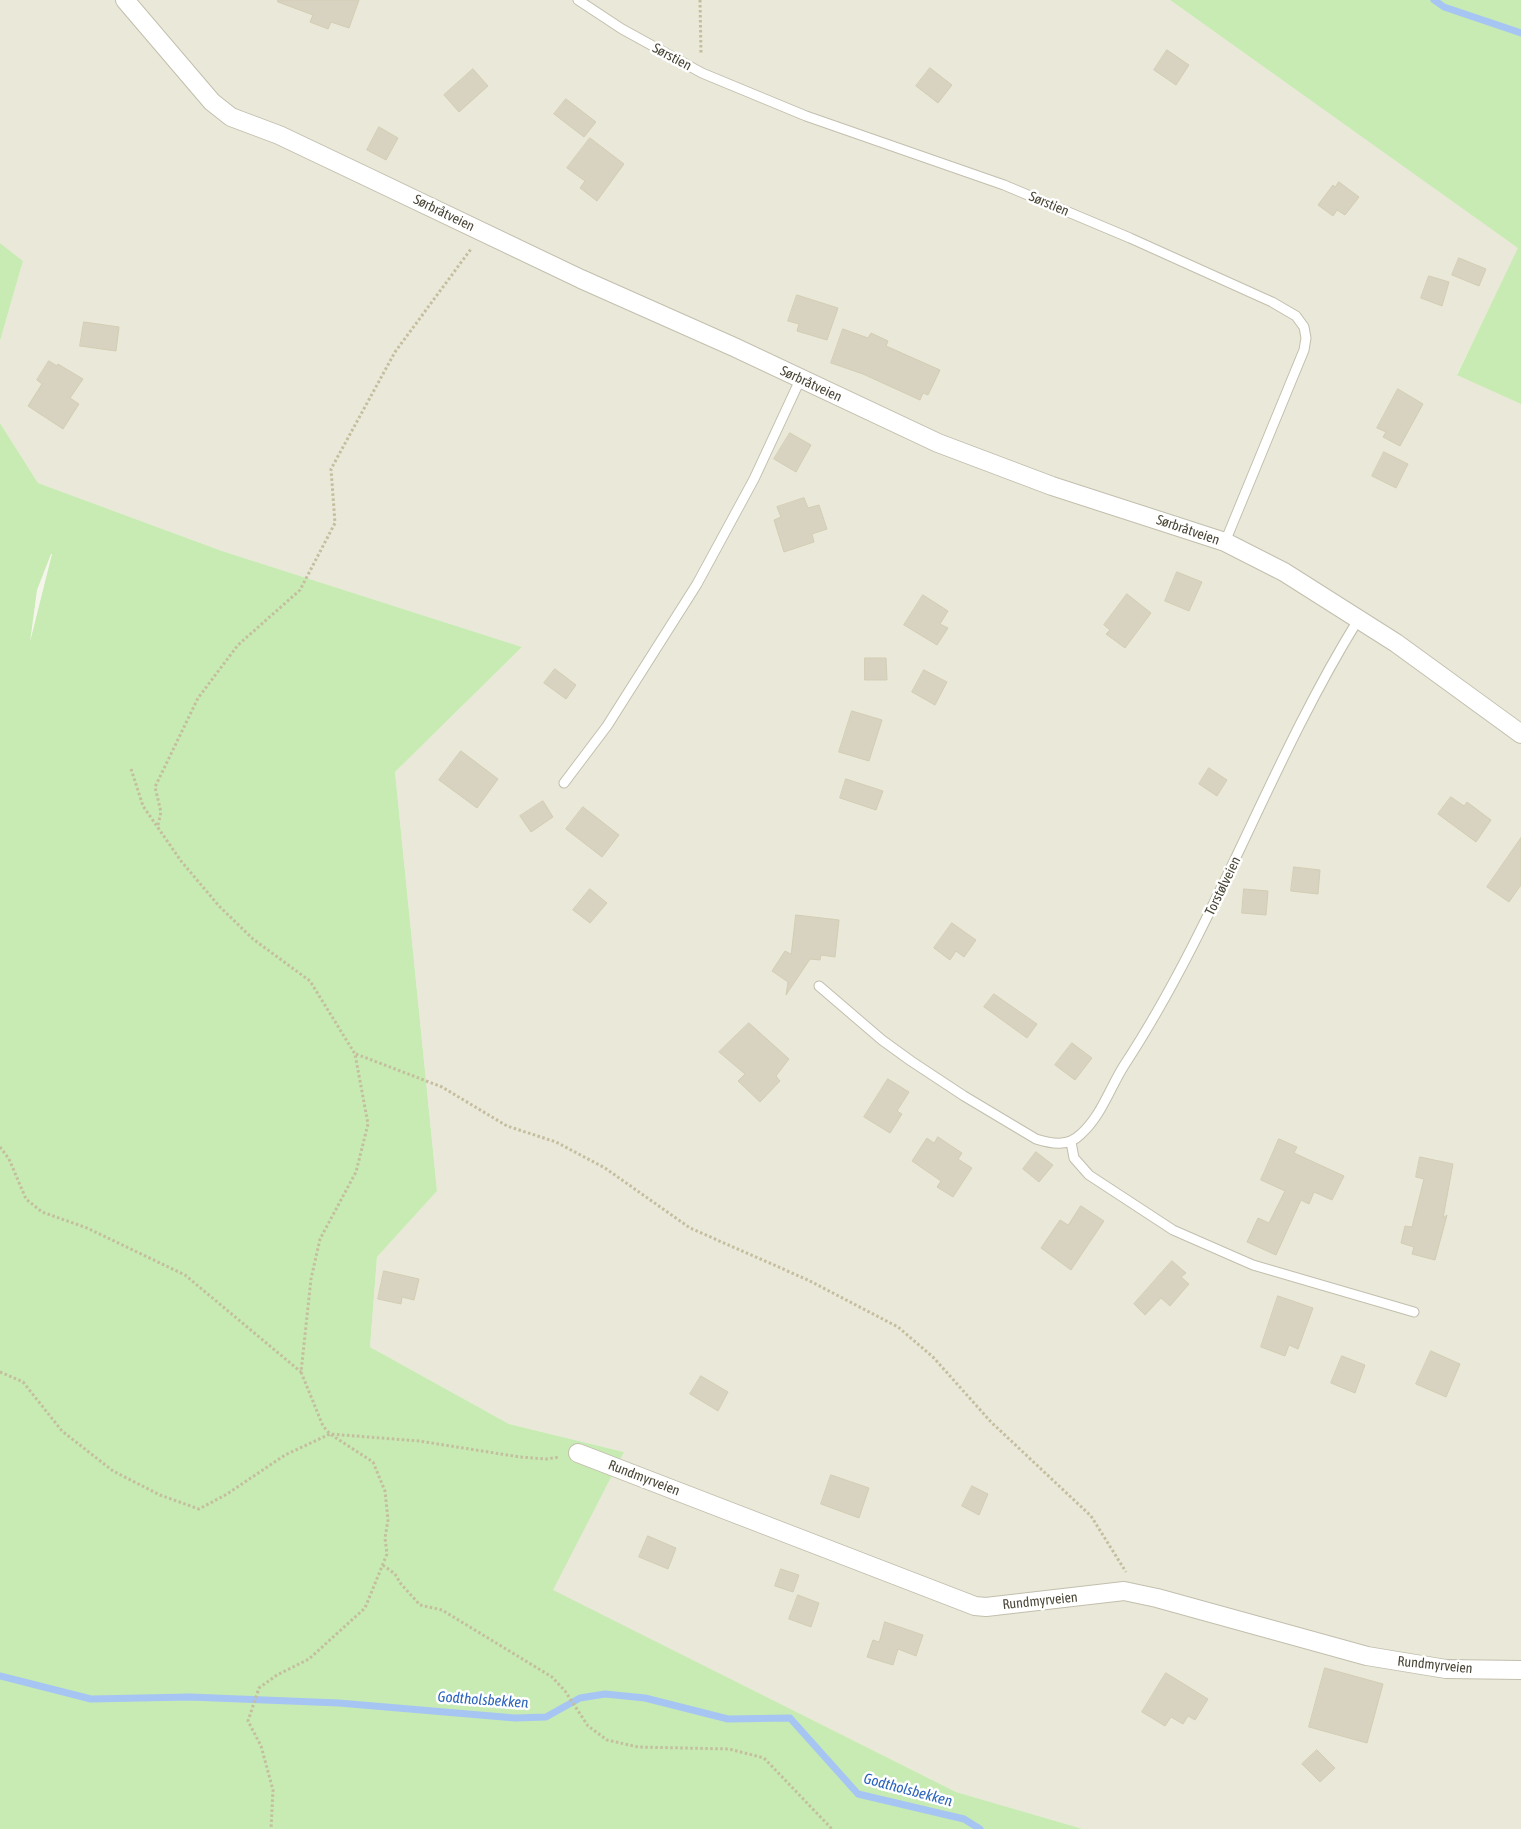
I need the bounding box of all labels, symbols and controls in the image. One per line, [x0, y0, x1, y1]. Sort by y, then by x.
street label: Sørstien [650, 40, 694, 74]
street label: Sørstien [1026, 188, 1072, 220]
street label: Sørbråtveien [411, 191, 477, 235]
street label: Sørbråtveien [778, 362, 844, 406]
street label: Sørbråtveien [1154, 511, 1222, 549]
street label: Torstølveien [1202, 854, 1244, 918]
street label: Rundmyrveien [606, 1457, 682, 1499]
street label: Rundmyrveien [1002, 1589, 1078, 1613]
street label: Rundmyrveien [1397, 1653, 1473, 1677]
water label: Godtholsbekken [437, 1688, 529, 1712]
water label: Godtholsbekken [862, 1770, 954, 1810]

